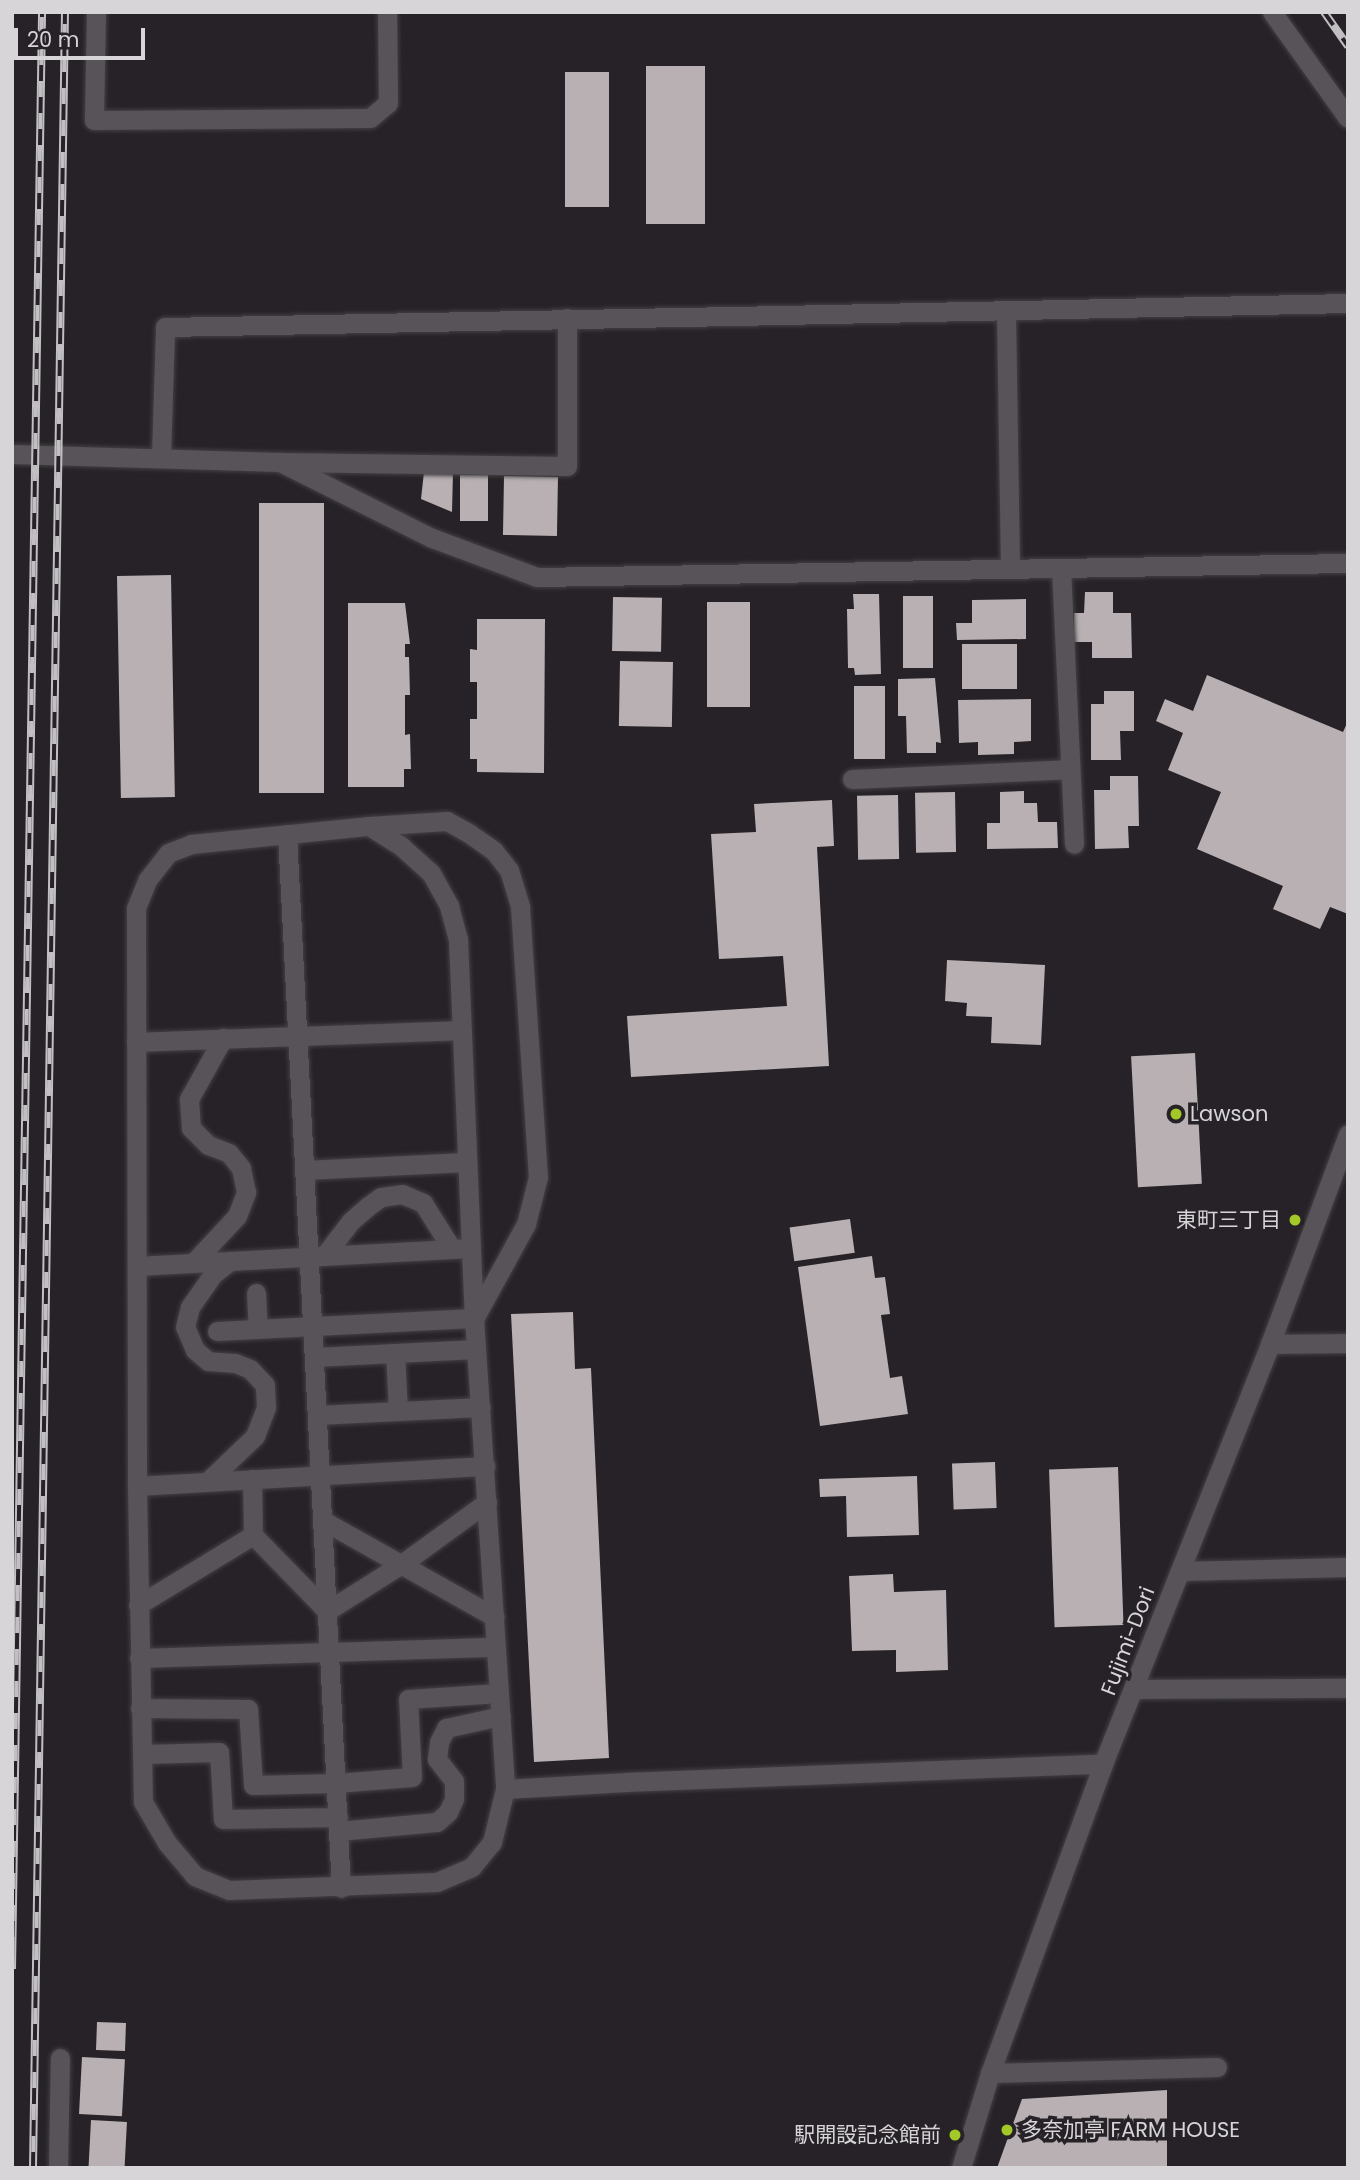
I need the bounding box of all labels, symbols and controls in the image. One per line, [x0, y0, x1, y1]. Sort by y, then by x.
scale bar [18, 14, 149, 58]
text: 20 m [27, 25, 80, 54]
place label: Lawson [1190, 1101, 1268, 1127]
marker: Lawson [1168, 1106, 1184, 1122]
place label: 東町三丁目 [1176, 1207, 1281, 1233]
marker: 東町三丁目 [1287, 1212, 1303, 1228]
street label: Fujimi-Dori [1096, 1583, 1160, 1699]
place label: 多奈加亭 FARM HOUSE [1021, 2117, 1240, 2143]
place label: 駅開設記念館前 [794, 2122, 941, 2148]
marker: 多奈加亭 FARM HOUSE [999, 2122, 1015, 2138]
marker: 駅開設記念館前 [947, 2127, 963, 2143]

